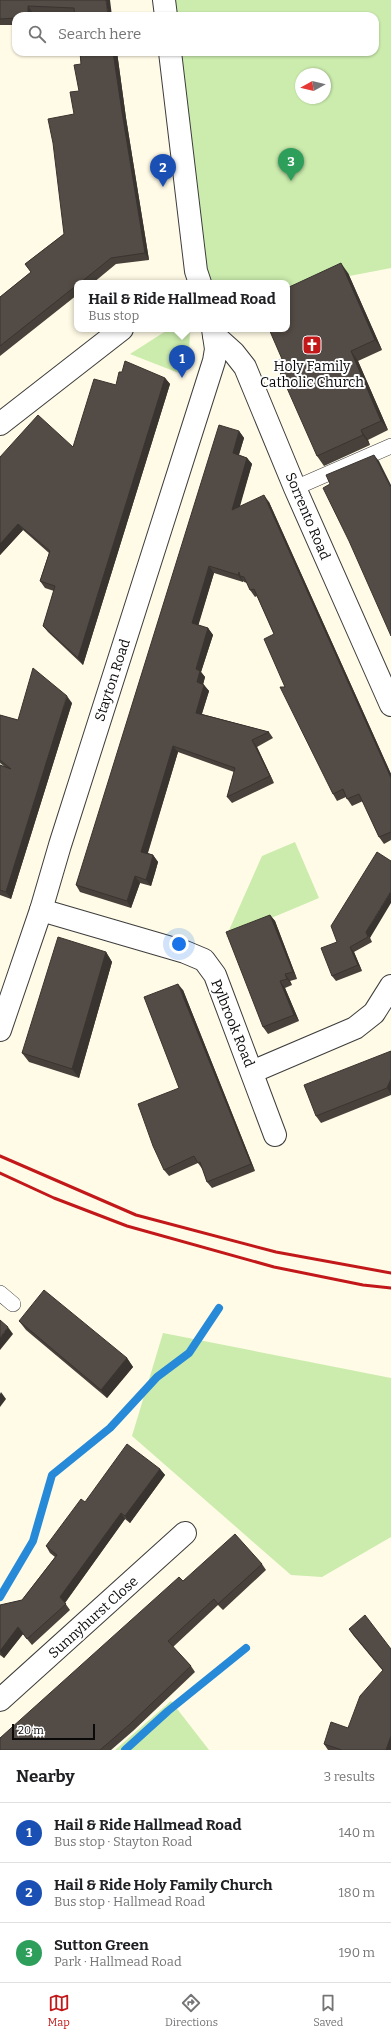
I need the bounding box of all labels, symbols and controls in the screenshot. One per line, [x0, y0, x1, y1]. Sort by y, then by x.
search box [12, 12, 379, 56]
icon: search [26, 23, 48, 45]
text: Search here [58, 25, 141, 43]
north arrow [295, 68, 331, 104]
pin: 3 [278, 148, 304, 181]
pin: 2 [150, 154, 176, 187]
popup [74, 280, 290, 332]
text: Hail & Ride Hallmead Road [88, 290, 276, 308]
text: Bus stop [88, 308, 139, 323]
church icon: Holy Family Catholic Church [301, 334, 323, 356]
pin: 1 [169, 345, 195, 378]
place label: Holy Family Catholic Church [260, 358, 364, 391]
street label: Sorrento Road [281, 470, 334, 562]
street label: Stayton Road [91, 637, 134, 723]
your location [169, 934, 189, 954]
street label: Pylbrook Road [207, 977, 258, 1070]
street label: Sunnyhurst Close [45, 1573, 142, 1662]
scale bar [12, 1722, 95, 1741]
text: 20 m [18, 1724, 44, 1737]
text: Nearby [16, 1766, 75, 1787]
text: 3 results [324, 1769, 375, 1784]
text: Hail & Ride Hallmead Road [54, 1816, 242, 1834]
text: 1 [26, 1825, 32, 1840]
text: 140 m [339, 1825, 375, 1840]
text: Bus stop · Stayton Road [54, 1834, 192, 1849]
text: Hail & Ride Holy Family Church [54, 1876, 272, 1894]
text: 2 [25, 1885, 33, 1900]
text: 180 m [339, 1885, 375, 1900]
text: Bus stop · Hallmead Road [54, 1894, 205, 1909]
text: Sutton Green [54, 1936, 149, 1954]
text: 3 [25, 1945, 33, 1960]
text: 190 m [339, 1945, 375, 1960]
text: Park · Hallmead Road [54, 1954, 182, 1969]
tab: Map [48, 1992, 70, 2029]
tab: Directions [165, 1992, 218, 2029]
tab: Saved [313, 1992, 343, 2029]

